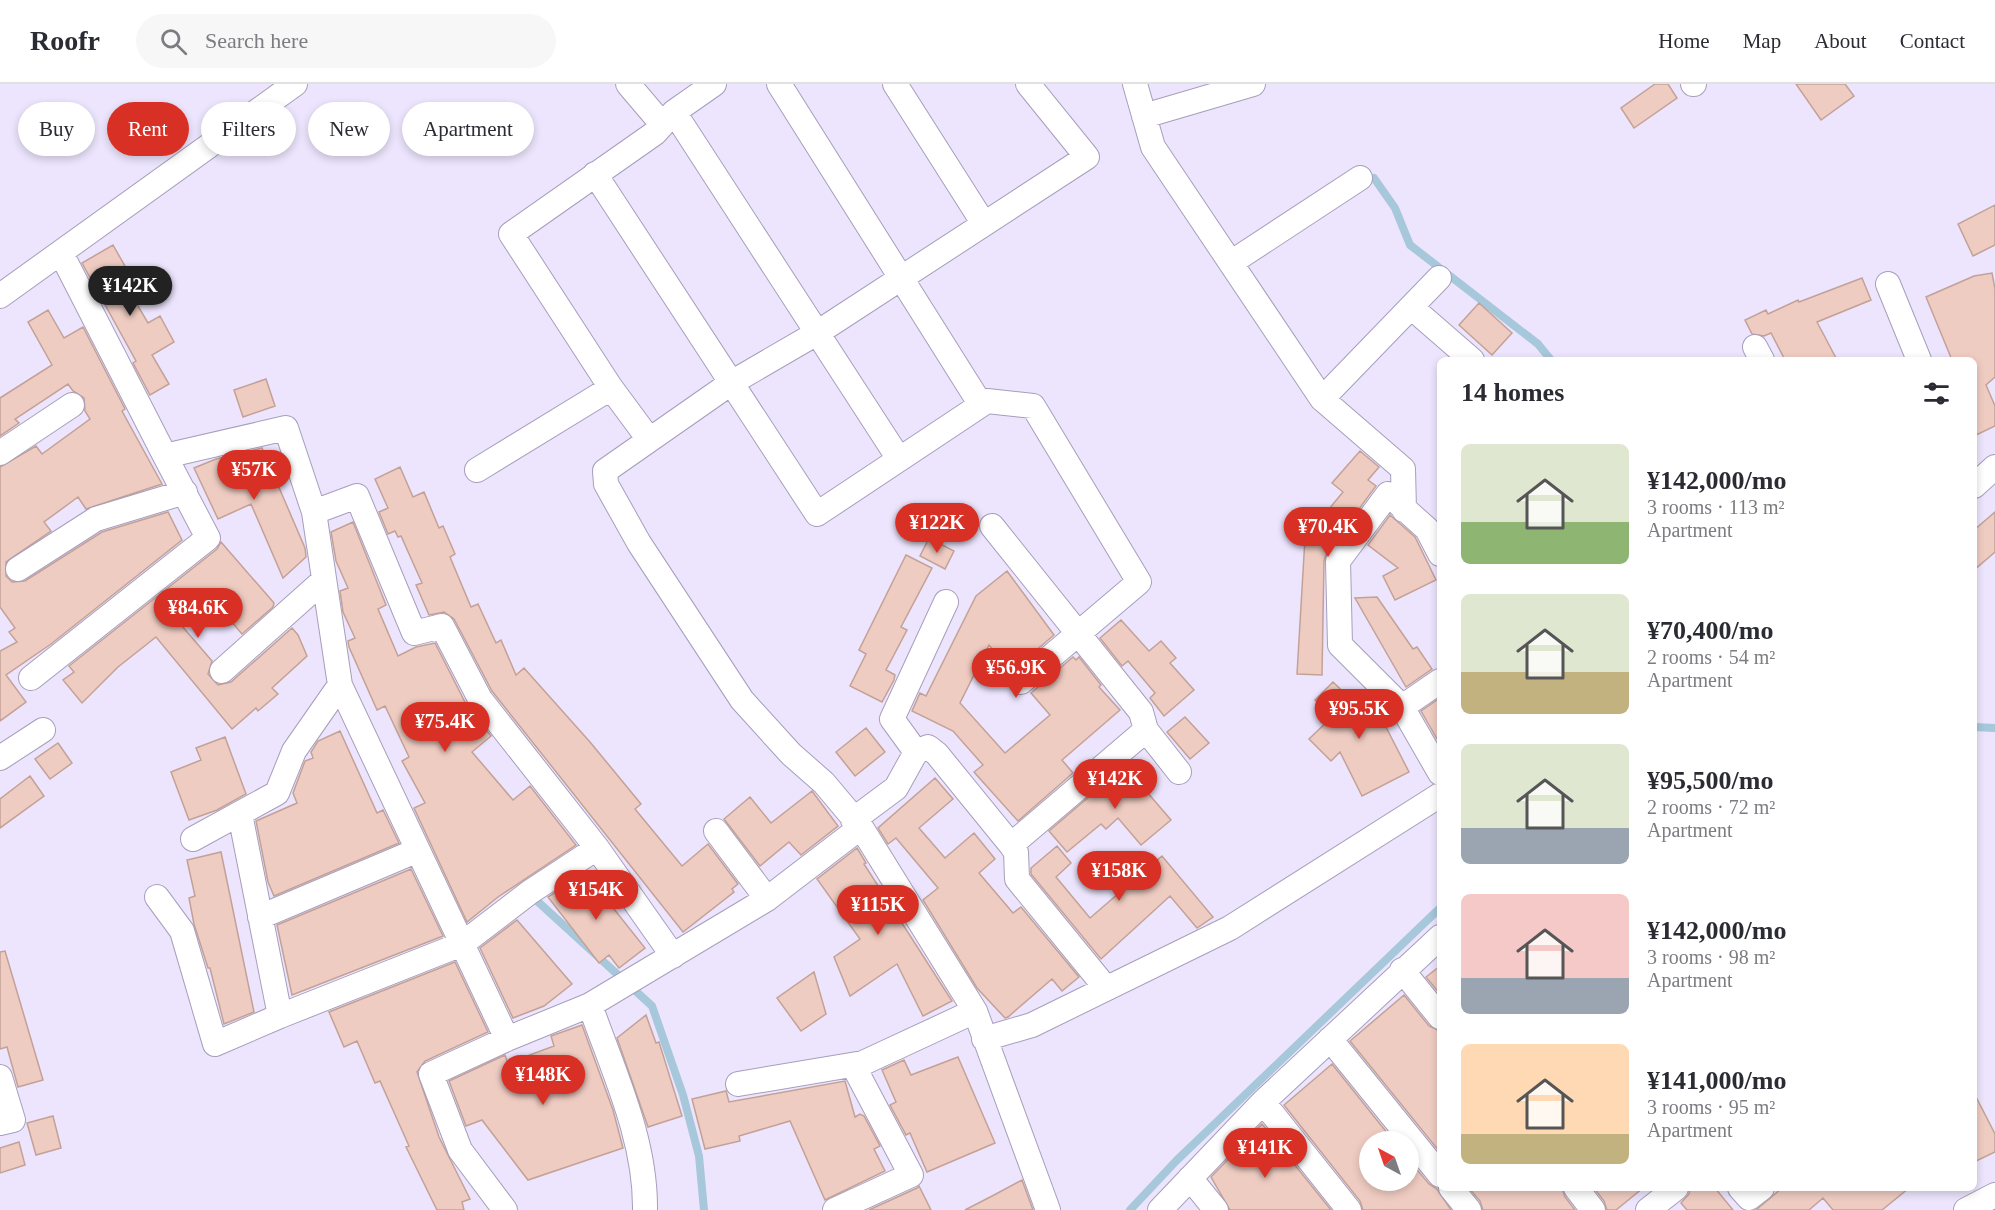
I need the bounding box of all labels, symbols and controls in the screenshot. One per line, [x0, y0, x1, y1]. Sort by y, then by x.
search box [136, 14, 556, 68]
text: Roofr [30, 25, 100, 56]
icon: search [157, 25, 190, 58]
text: Search here [205, 28, 308, 53]
text: Home [1658, 29, 1710, 53]
text: Map [1743, 29, 1781, 53]
text: About [1814, 29, 1867, 53]
text: Contact [1900, 29, 1965, 53]
chip: Buy [18, 102, 95, 156]
chip: Rent [107, 102, 189, 156]
chip: Filters [201, 102, 296, 156]
chip: New [308, 102, 390, 156]
chip: Apartment [402, 102, 534, 156]
pin: ¥142K [88, 266, 172, 317]
text: ¥142K [102, 274, 158, 296]
icon: filters [1920, 377, 1953, 410]
text: 14 homes [1461, 378, 1564, 407]
pin: ¥57K [218, 450, 290, 501]
text: ¥57K [231, 458, 277, 480]
text: ¥142,000/mo [1647, 466, 1786, 495]
icon: home [1509, 468, 1581, 540]
text: 3 rooms · 113 m² [1647, 496, 1784, 518]
pin: ¥122K [895, 503, 979, 554]
pin: ¥70.4K [1279, 507, 1377, 558]
text: ¥122K [909, 511, 965, 533]
text: ¥70.4K [1298, 515, 1358, 537]
text: Apartment [1647, 519, 1733, 541]
pin: ¥84.6K [149, 588, 247, 639]
text: ¥84.6K [168, 596, 228, 618]
text: ¥70,400/mo [1647, 616, 1773, 645]
icon: home [1509, 618, 1581, 690]
text: 2 rooms · 54 m² [1647, 646, 1775, 668]
pin: ¥56.9K [967, 648, 1065, 699]
text: ¥56.9K [986, 656, 1046, 678]
text: Apartment [1647, 669, 1733, 691]
pin: ¥95.5K [1310, 689, 1408, 740]
text: ¥95.5K [1329, 697, 1389, 719]
pin: ¥75.4K [396, 702, 494, 753]
text: ¥75.4K [415, 710, 475, 732]
pin: ¥142K [1073, 759, 1157, 810]
text: ¥95,500/mo [1647, 766, 1773, 795]
text: ¥142K [1087, 767, 1143, 789]
icon: home [1509, 768, 1581, 840]
text: 2 rooms · 72 m² [1647, 796, 1775, 818]
text: Apartment [1647, 819, 1733, 841]
pin: ¥158K [1077, 851, 1161, 902]
text: ¥158K [1091, 859, 1147, 881]
pin: ¥154K [554, 870, 638, 921]
text: ¥154K [568, 878, 624, 900]
pin: ¥115K [836, 885, 920, 936]
text: ¥115K [851, 893, 905, 915]
text: ¥142,000/mo [1647, 916, 1786, 945]
icon: home [1509, 918, 1581, 990]
text: 3 rooms · 98 m² [1647, 946, 1775, 968]
text: Apartment [1647, 969, 1733, 991]
pin: ¥148K [501, 1055, 585, 1106]
text: ¥148K [515, 1063, 571, 1085]
text: ¥141,000/mo [1647, 1066, 1786, 1095]
icon: home [1509, 1068, 1581, 1140]
text: 3 rooms · 95 m² [1647, 1096, 1775, 1118]
text: Apartment [1647, 1119, 1733, 1141]
pin: ¥141K [1223, 1128, 1307, 1179]
north arrow [1359, 1131, 1419, 1191]
map controls [1359, 1131, 1419, 1191]
text: ¥141K [1237, 1136, 1293, 1158]

